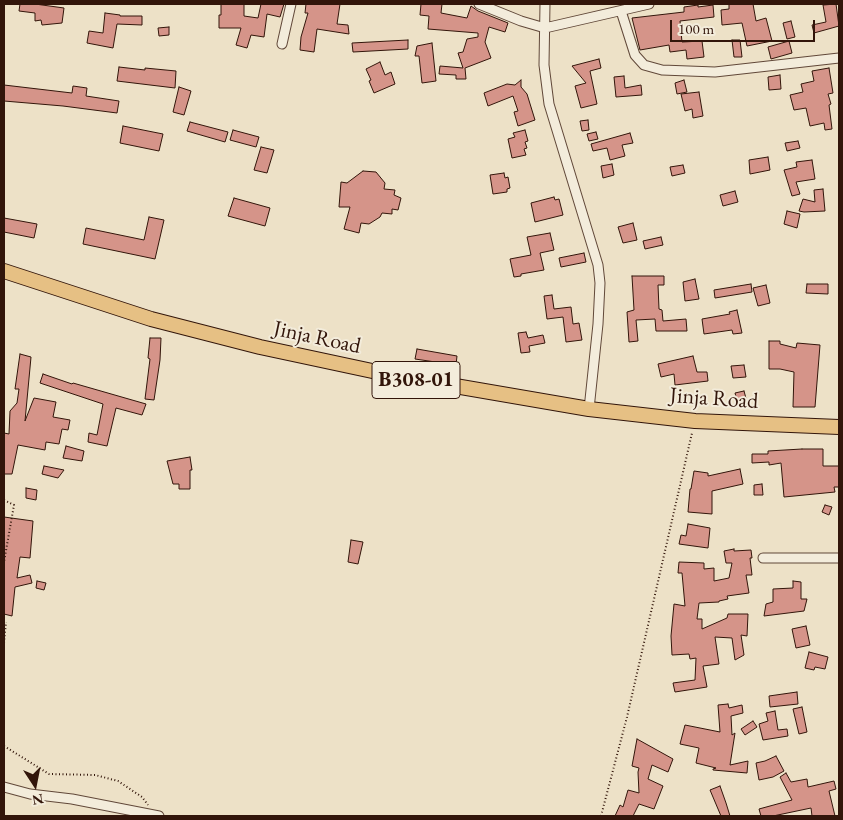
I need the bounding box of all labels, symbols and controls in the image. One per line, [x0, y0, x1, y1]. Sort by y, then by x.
scale bar [673, 10, 818, 42]
text: 100 m [678, 19, 714, 38]
street label: Jinja Road [271, 316, 363, 360]
road number: B308-01 [372, 362, 460, 398]
street label: Jinja Road [669, 383, 759, 415]
north arrow [10, 760, 60, 810]
text: N [31, 790, 45, 810]

